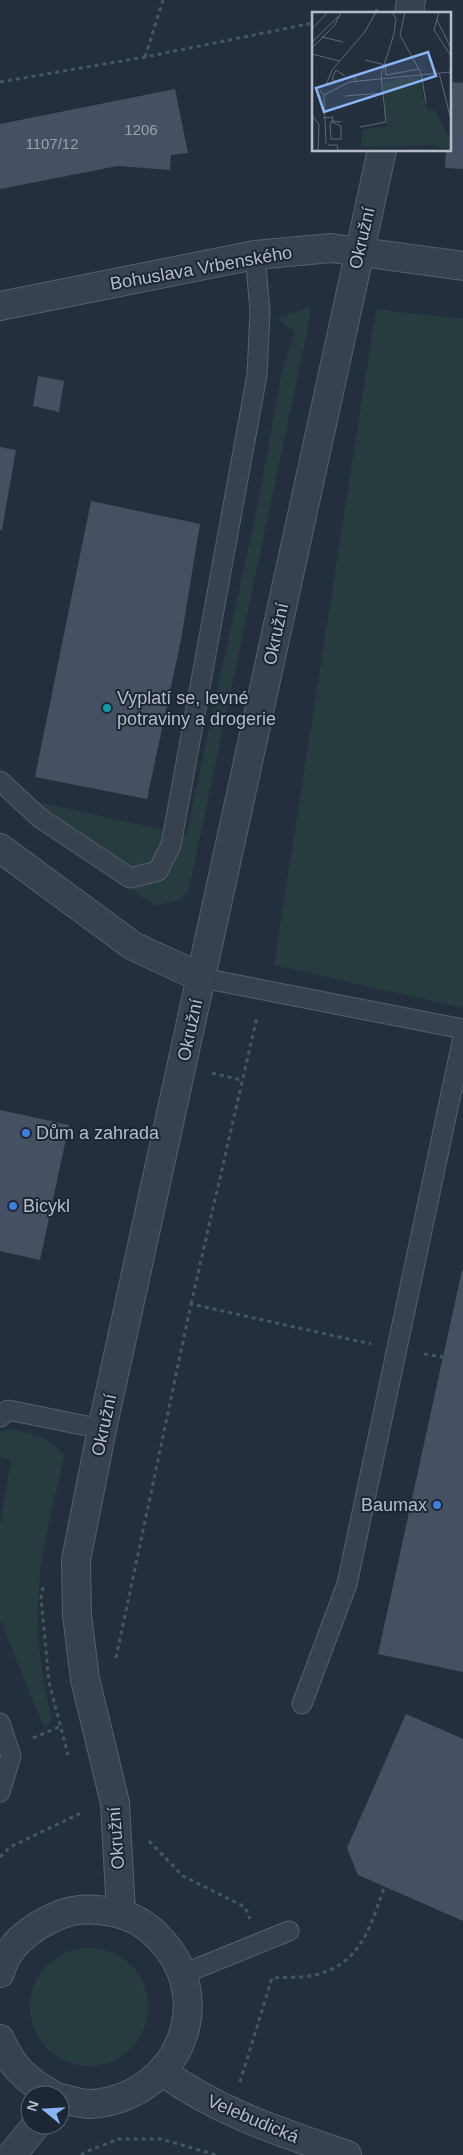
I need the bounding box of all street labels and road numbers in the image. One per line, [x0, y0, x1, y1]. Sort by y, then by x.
street label: Okružní [345, 205, 379, 271]
street label: Bohuslava Vrbenského [108, 242, 294, 294]
street label: Okružní [260, 601, 292, 667]
street label: Okružní [174, 997, 206, 1063]
street label: Okružní [88, 1392, 120, 1458]
street label: Okružní [104, 1806, 128, 1870]
street label: Velebudická [204, 2091, 302, 2148]

